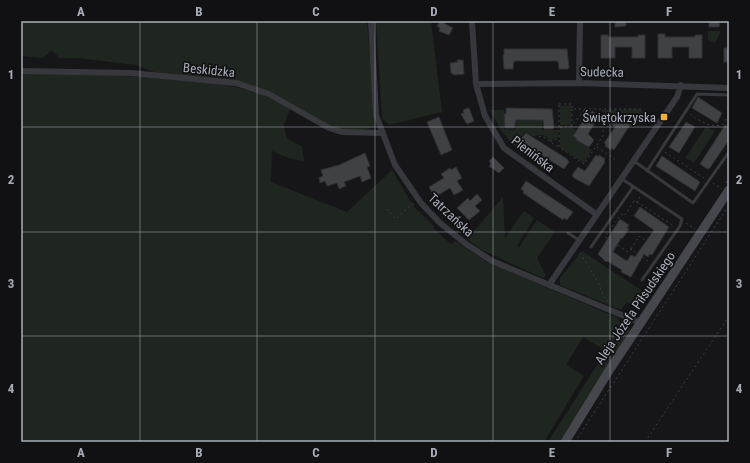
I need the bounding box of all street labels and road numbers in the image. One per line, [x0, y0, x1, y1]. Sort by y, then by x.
street label: Beskidzka [182, 60, 236, 80]
street label: Sudecka [580, 64, 624, 80]
street label: Pienińska [509, 133, 557, 175]
street label: Tatrzańska [425, 190, 477, 240]
street label: Aleja Józefa Piłsudskiego [592, 249, 678, 367]

